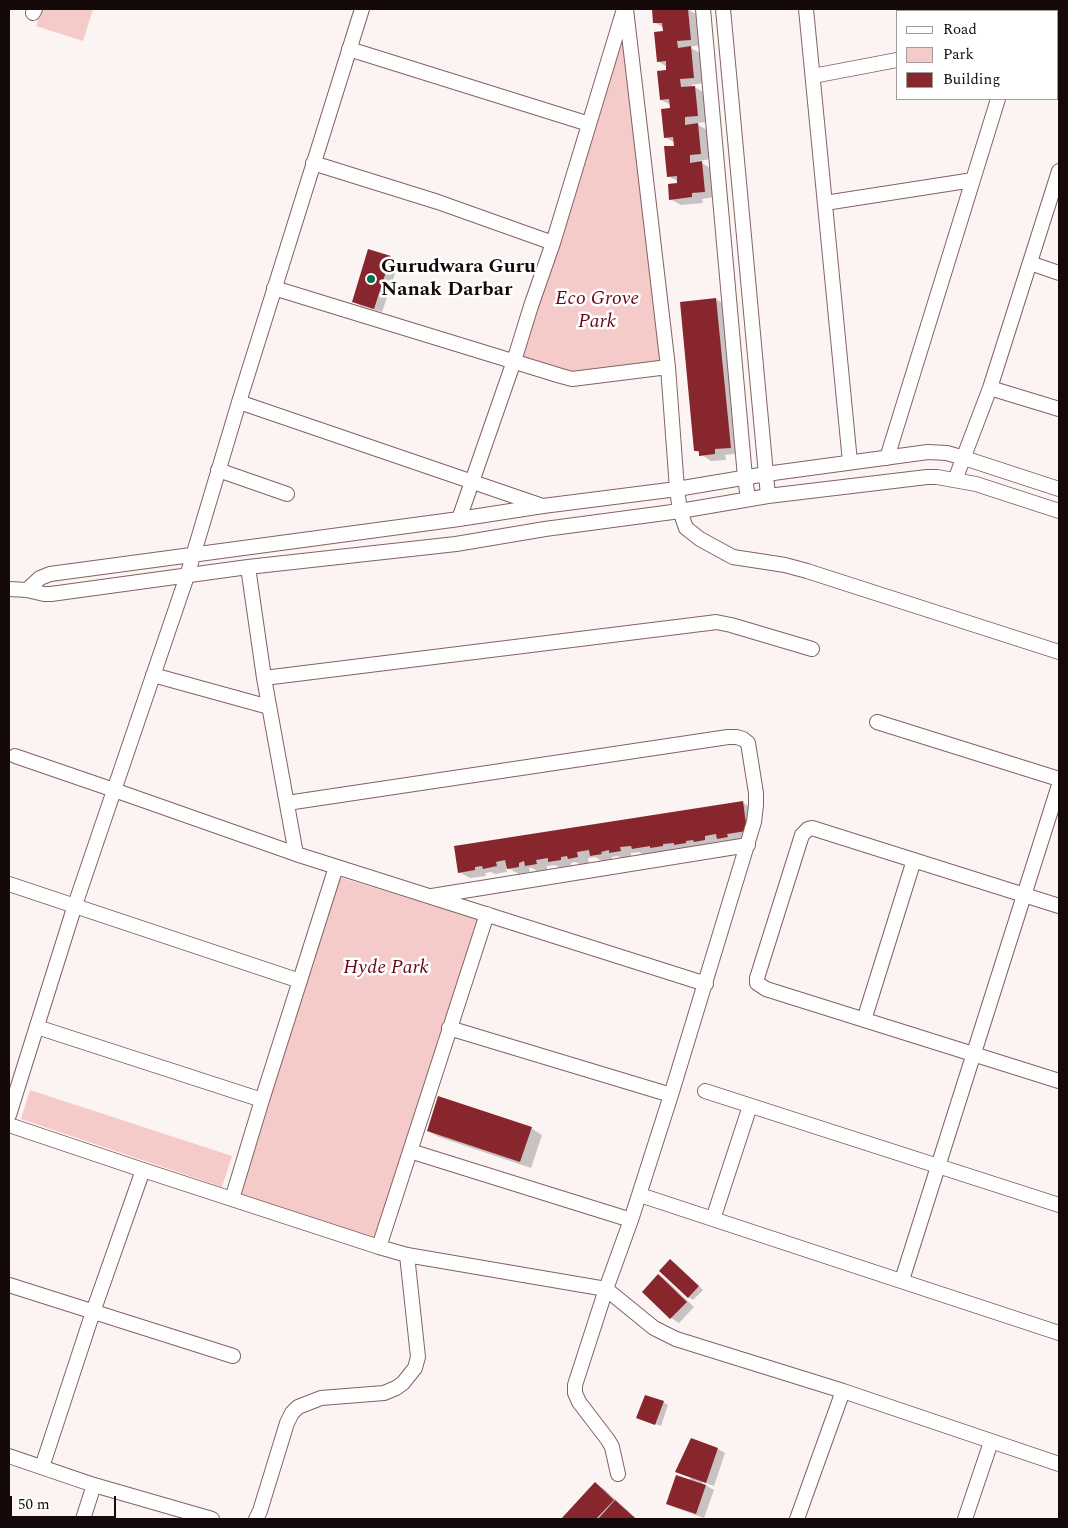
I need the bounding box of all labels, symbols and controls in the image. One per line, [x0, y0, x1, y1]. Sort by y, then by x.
legend [896, 10, 1058, 100]
text: Road [943, 18, 977, 41]
text: Park [943, 43, 974, 66]
text: Building [943, 68, 1000, 91]
place label: Gurudwara Guru Nanak Darbar [381, 256, 536, 303]
marker: Gurudwara Guru Nanak Darbar [365, 273, 377, 285]
park label: Eco Grove Park [555, 288, 639, 335]
park label: Hyde Park [343, 957, 429, 981]
scale bar [12, 1486, 119, 1518]
text: 50 m [18, 1493, 50, 1516]

